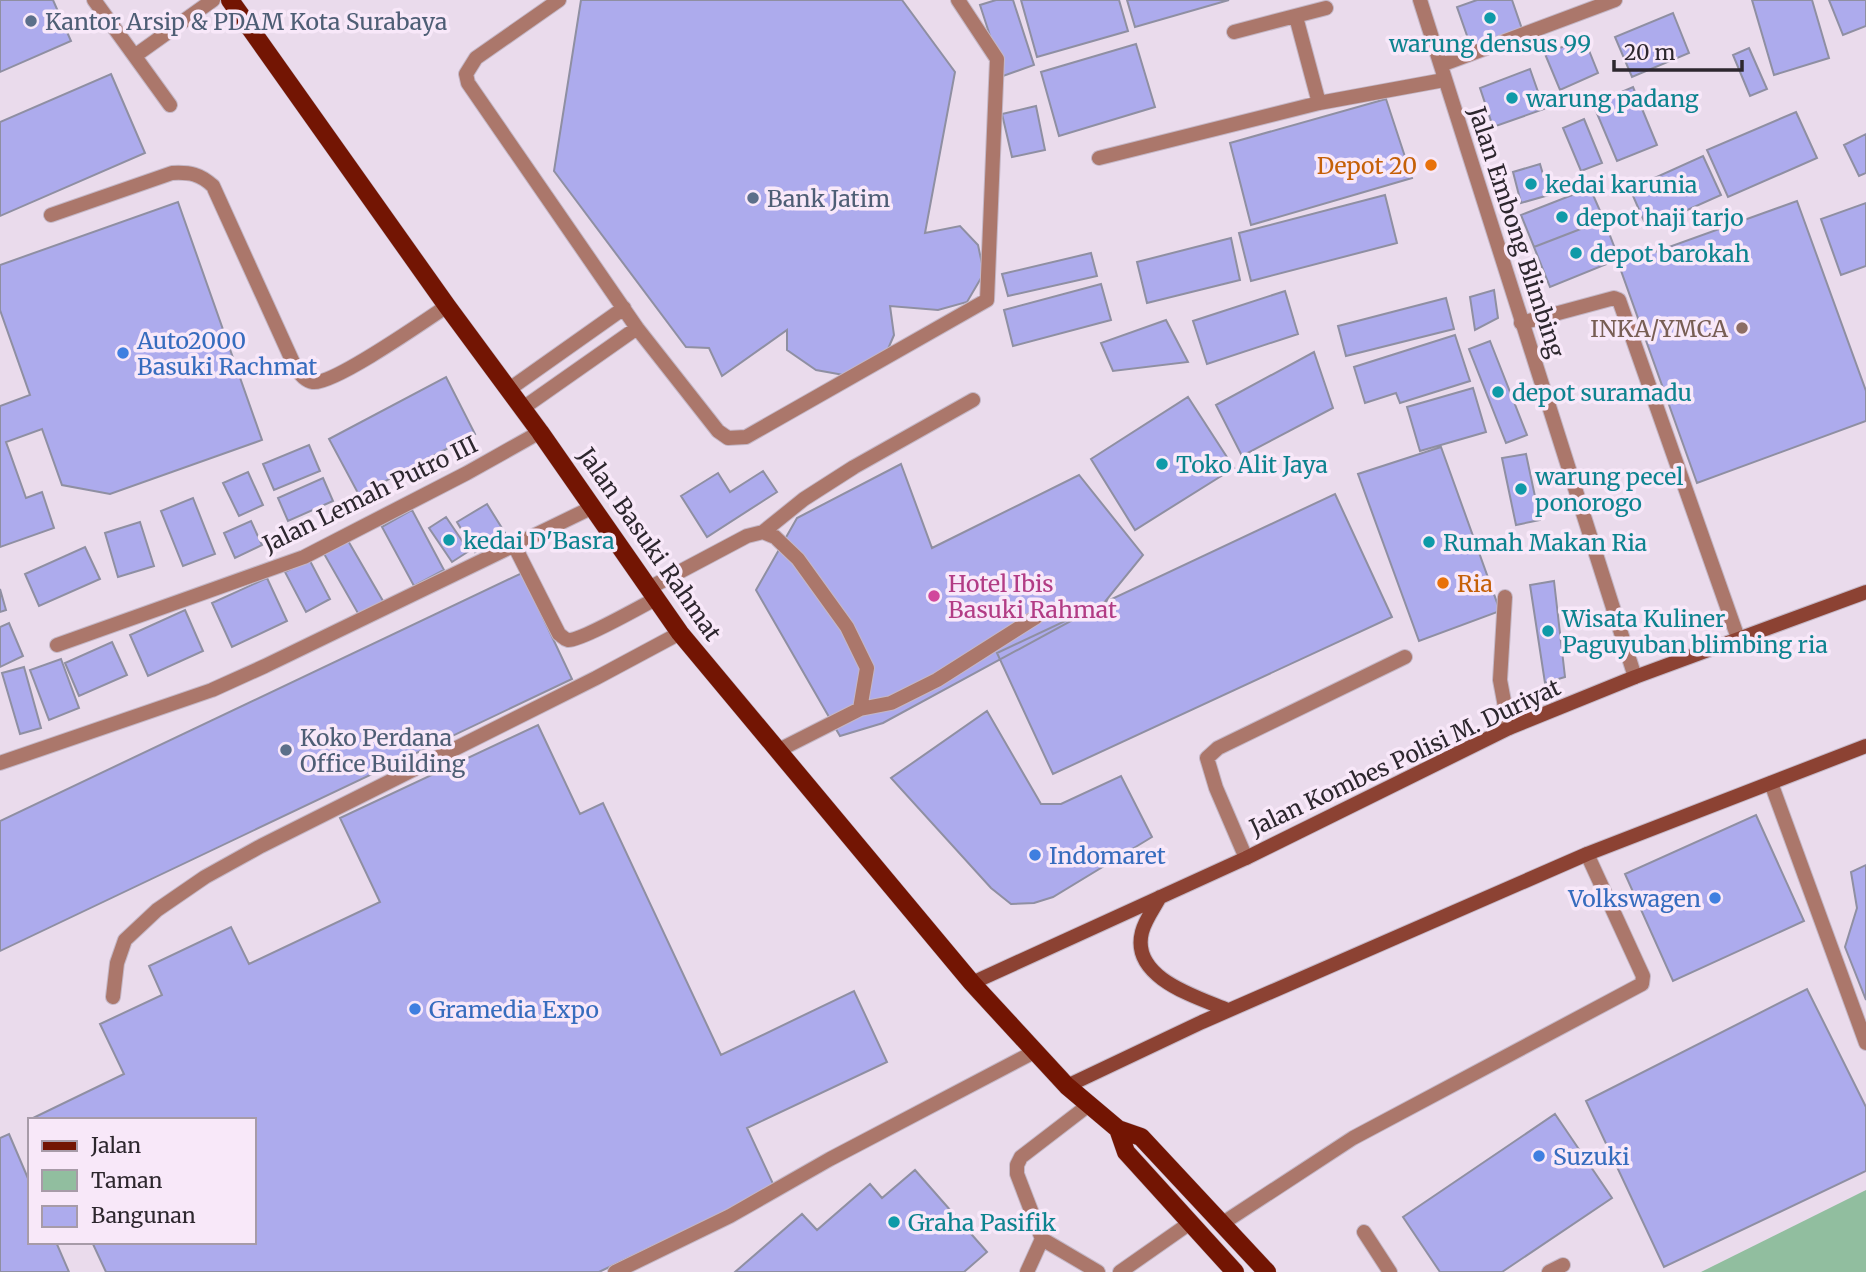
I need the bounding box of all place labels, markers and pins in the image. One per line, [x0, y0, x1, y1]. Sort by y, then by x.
place label: Kantor Arsip & PDAM Kota Surabaya [45, 7, 447, 36]
marker: warung densus 99 [1482, 10, 1498, 26]
marker: Kantor Arsip & PDAM Kota Surabaya [23, 13, 39, 29]
place label: warung densus 99 [1388, 29, 1591, 58]
place label: warung padang [1525, 84, 1699, 113]
marker: warung padang [1504, 90, 1520, 106]
place label: Depot 20 [1317, 151, 1417, 180]
marker: Depot 20 [1423, 157, 1439, 173]
place label: kedai karunia [1545, 170, 1697, 199]
marker: kedai karunia [1523, 176, 1539, 192]
place label: Bank Jatim [767, 184, 890, 213]
marker: Bank Jatim [745, 190, 761, 206]
place label: depot haji tarjo [1576, 203, 1744, 232]
marker: depot haji tarjo [1554, 209, 1570, 225]
place label: depot barokah [1590, 239, 1750, 268]
marker: depot barokah [1568, 245, 1584, 261]
place label: INKA/YMCA [1590, 314, 1729, 343]
marker: INKA/YMCA [1734, 320, 1750, 336]
place label: Auto2000 Basuki Rachmat [136, 326, 317, 381]
marker: Auto2000 Basuki Rachmat [115, 345, 131, 361]
place label: depot suramadu [1512, 378, 1692, 407]
marker: depot suramadu [1490, 384, 1506, 400]
place label: Toko Alit Jaya [1176, 450, 1328, 479]
marker: Toko Alit Jaya [1154, 456, 1170, 472]
place label: warung pecel ponorogo [1534, 462, 1683, 517]
marker: warung pecel ponorogo [1513, 481, 1529, 497]
place label: kedai D'Basra [463, 526, 615, 555]
place label: Rumah Makan Ria [1443, 528, 1647, 557]
marker: kedai D'Basra [441, 532, 457, 548]
marker: Rumah Makan Ria [1421, 534, 1437, 550]
place label: Hotel Ibis Basuki Rahmat [948, 569, 1117, 624]
place label: Ria [1457, 569, 1493, 598]
marker: Ria [1435, 575, 1451, 591]
marker: Hotel Ibis Basuki Rahmat [926, 588, 942, 604]
place label: Wisata Kuliner Paguyuban blimbing ria [1561, 604, 1828, 659]
marker: Wisata Kuliner Paguyuban blimbing ria [1540, 623, 1556, 639]
place label: Koko Perdana Office Building [300, 723, 465, 778]
marker: Koko Perdana Office Building [278, 742, 294, 758]
place label: Indomaret [1049, 841, 1166, 870]
marker: Indomaret [1027, 847, 1043, 863]
place label: Volkswagen [1567, 884, 1701, 913]
marker: Volkswagen [1707, 890, 1723, 906]
place label: Gramedia Expo [429, 995, 599, 1024]
marker: Gramedia Expo [407, 1001, 423, 1017]
place label: Suzuki [1553, 1142, 1630, 1171]
marker: Suzuki [1531, 1148, 1547, 1164]
place label: Graha Pasifik [908, 1208, 1056, 1237]
marker: Graha Pasifik [886, 1214, 902, 1230]

